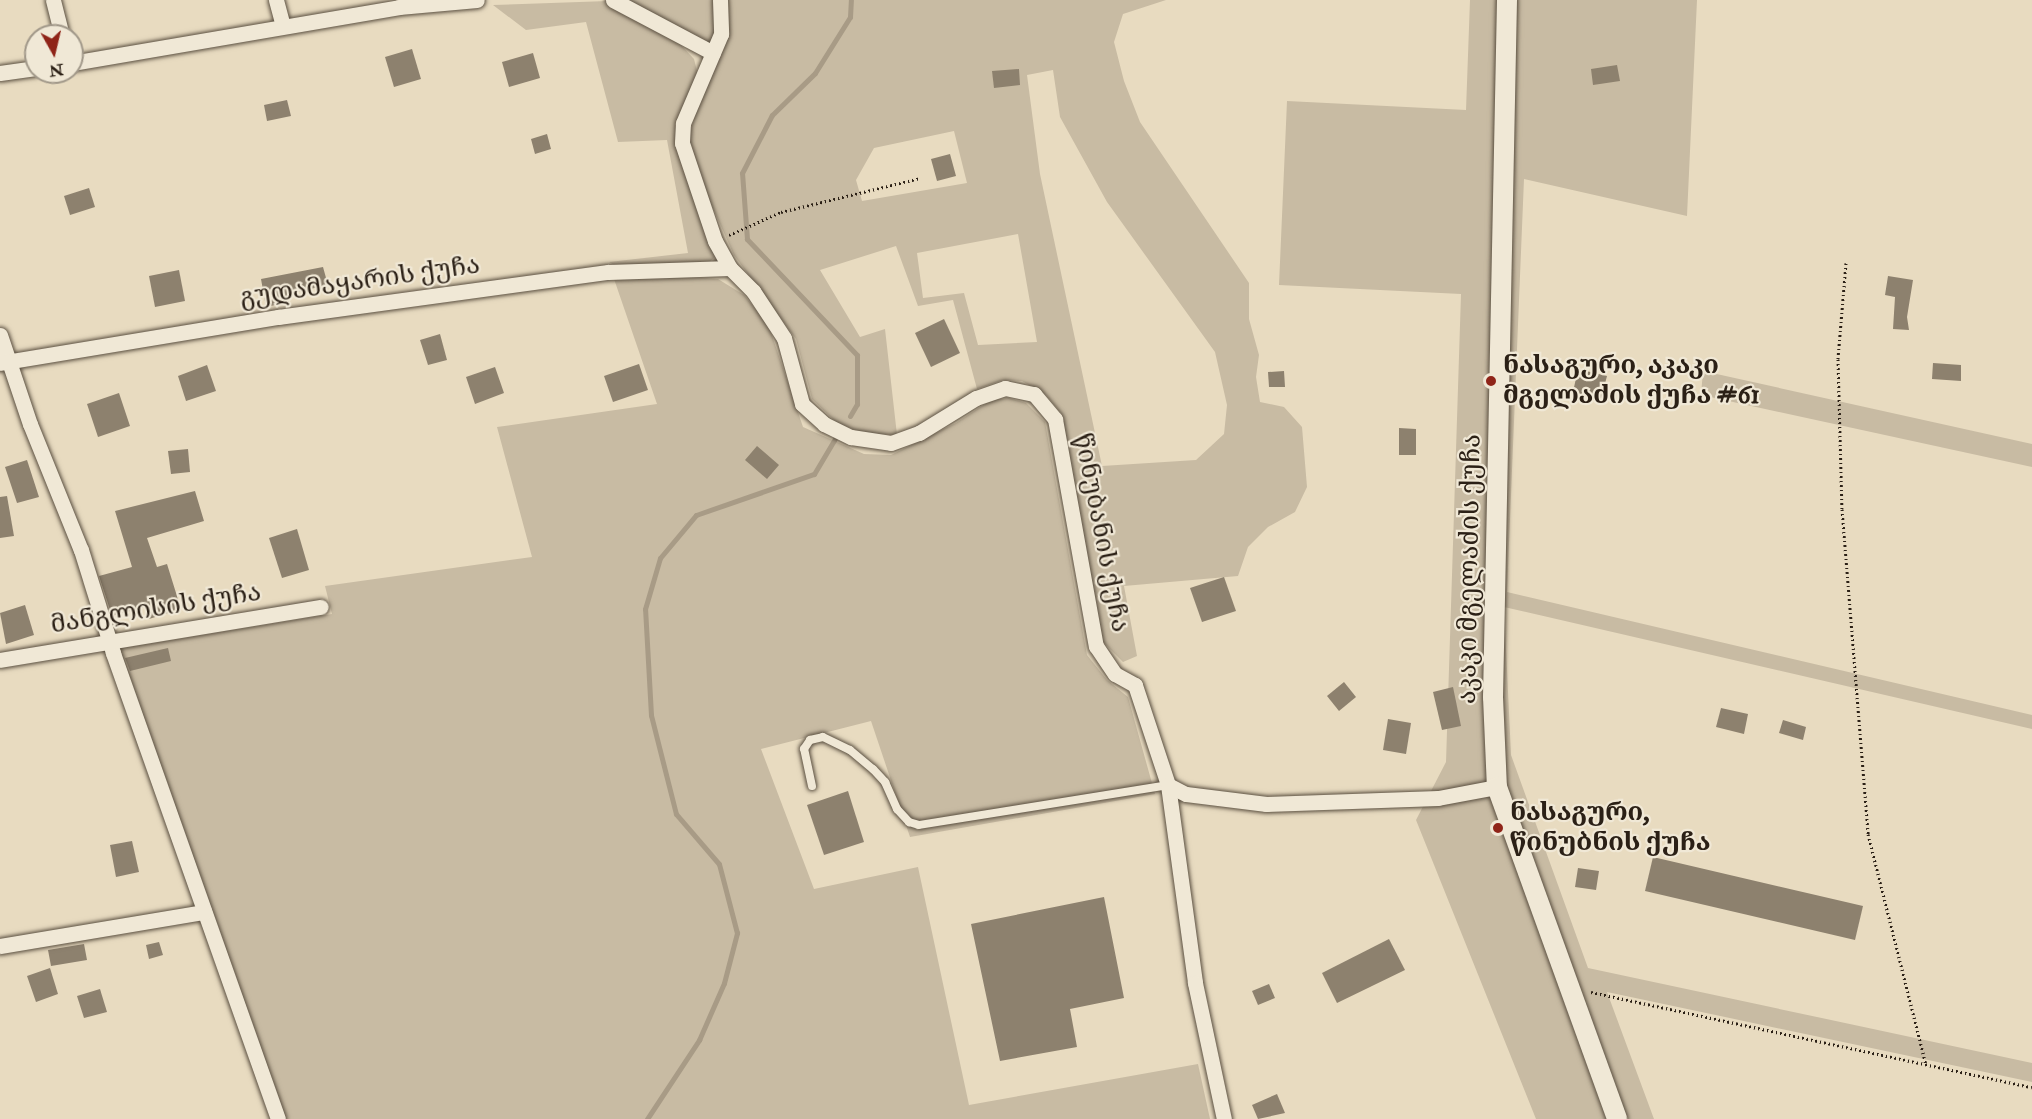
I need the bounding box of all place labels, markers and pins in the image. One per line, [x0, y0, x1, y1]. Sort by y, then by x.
place label: ნასაგური, აკაკი მგელაძის ქუჩა #61 [1503, 350, 1760, 412]
marker: ნასაგური, აკაკი მგელაძის ქუჩა #61 [1484, 374, 1498, 388]
place label: ნასაგური, წინუბნის ქუჩა [1510, 797, 1711, 858]
marker: ნასაგური, წინუბნის ქუჩა [1491, 821, 1505, 835]

